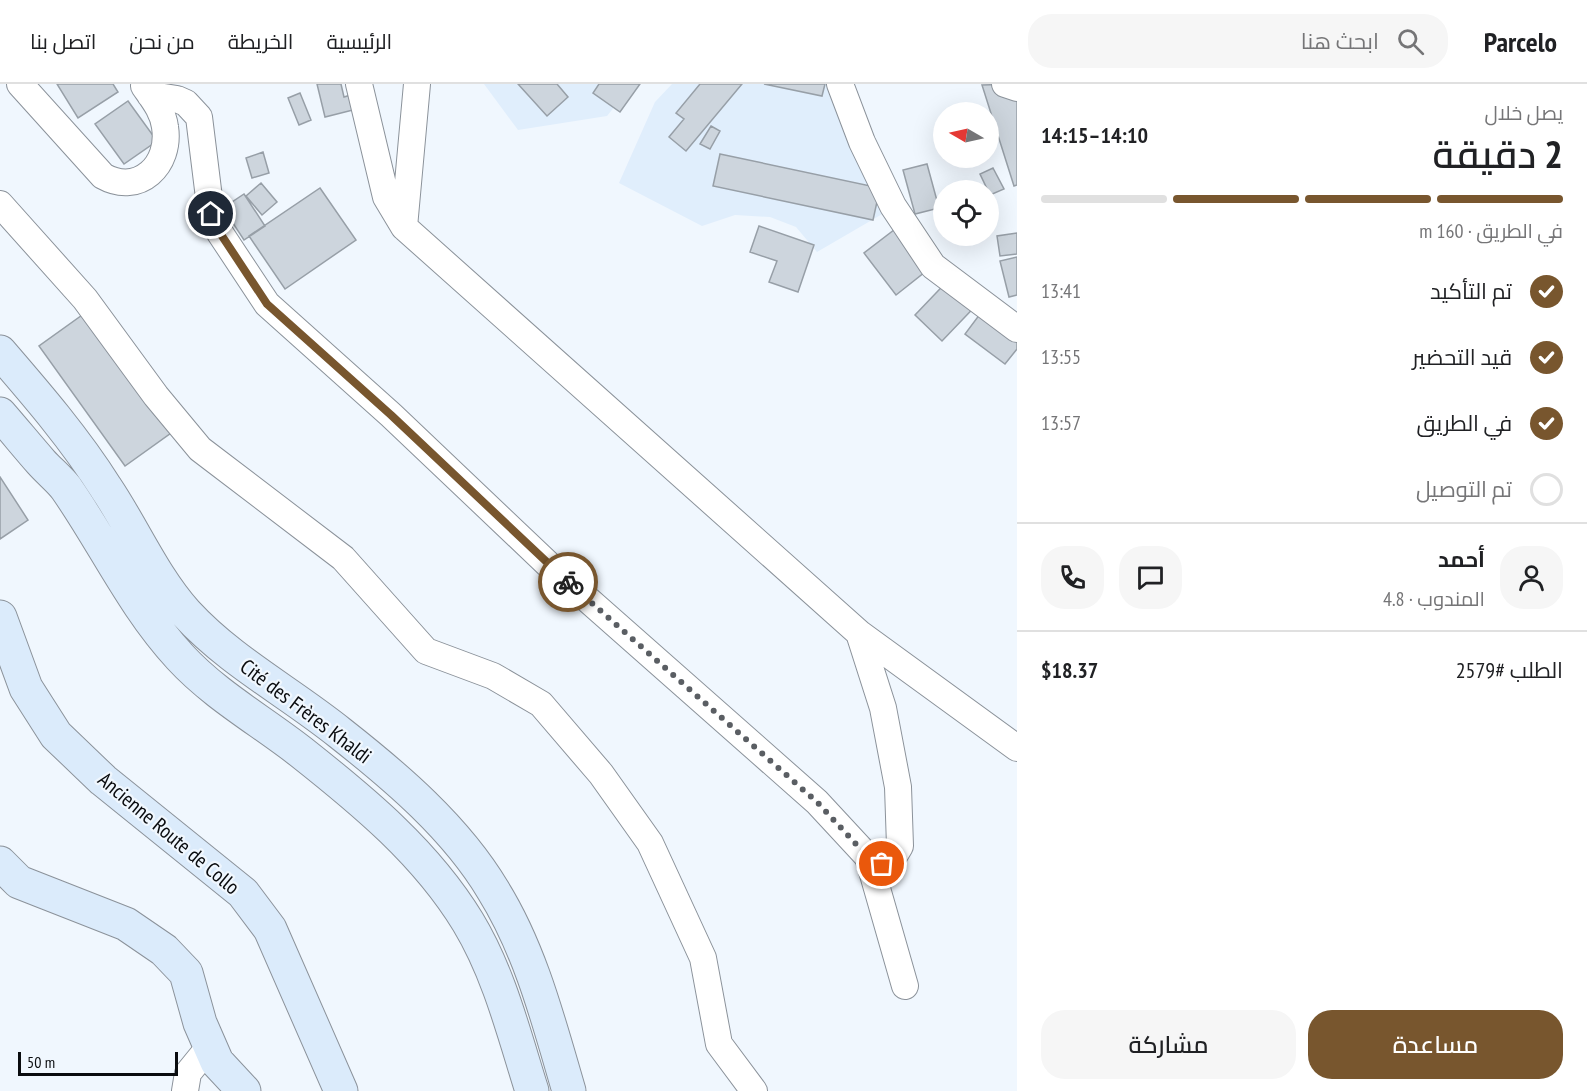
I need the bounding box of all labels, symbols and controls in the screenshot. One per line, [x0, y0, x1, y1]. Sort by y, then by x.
search box [1028, 14, 1448, 68]
text: Parcelo [1484, 23, 1557, 60]
icon: search [1394, 25, 1427, 58]
text: ابحث هنا [1301, 27, 1379, 55]
text: اتصل بنا [30, 28, 96, 55]
text: من نحن [129, 28, 195, 55]
text: الخريطة [228, 28, 293, 55]
text: الرئيسية [326, 28, 392, 55]
text: يصل خلال [1485, 100, 1563, 126]
north arrow [933, 102, 999, 168]
map controls [933, 102, 999, 246]
text: 14:10–14:15 [1041, 121, 1148, 149]
text: 2 دقيقة [1432, 128, 1563, 179]
button: locate [933, 180, 999, 246]
pin [185, 188, 236, 239]
icon: home [194, 197, 227, 230]
text: في الطريق · 160 m [1419, 218, 1563, 244]
icon: check [1530, 275, 1563, 308]
text: تم التأكيد [1430, 277, 1512, 305]
text: 13:41 [1041, 278, 1081, 304]
icon: check [1530, 341, 1563, 374]
text: قيد التحضير [1412, 343, 1512, 371]
text: 13:55 [1041, 344, 1081, 370]
icon: check [1530, 407, 1563, 440]
text: في الطريق [1417, 409, 1512, 437]
text: 13:57 [1041, 410, 1081, 436]
text: تم التوصيل [1416, 475, 1512, 503]
text: أحمد [1438, 545, 1485, 573]
button: phone [1041, 546, 1104, 609]
button: chat [1119, 546, 1182, 609]
button: person [1500, 546, 1563, 609]
courier [538, 552, 598, 612]
icon: bike [552, 566, 585, 599]
text: المندوب · 4.8 [1383, 586, 1485, 612]
street label: Cité des Frères Khaldi [235, 653, 377, 769]
text: $18.37 [1041, 656, 1098, 684]
text: الطلب #2579 [1456, 656, 1563, 684]
street label: Ancienne Route de Collo [93, 766, 245, 900]
pin [856, 838, 907, 889]
icon: bag [865, 847, 898, 880]
button: مشاركة [1041, 1010, 1296, 1079]
button: مساعدة [1308, 1010, 1563, 1079]
scale bar [18, 1049, 178, 1076]
text: 50 m [27, 1052, 55, 1072]

